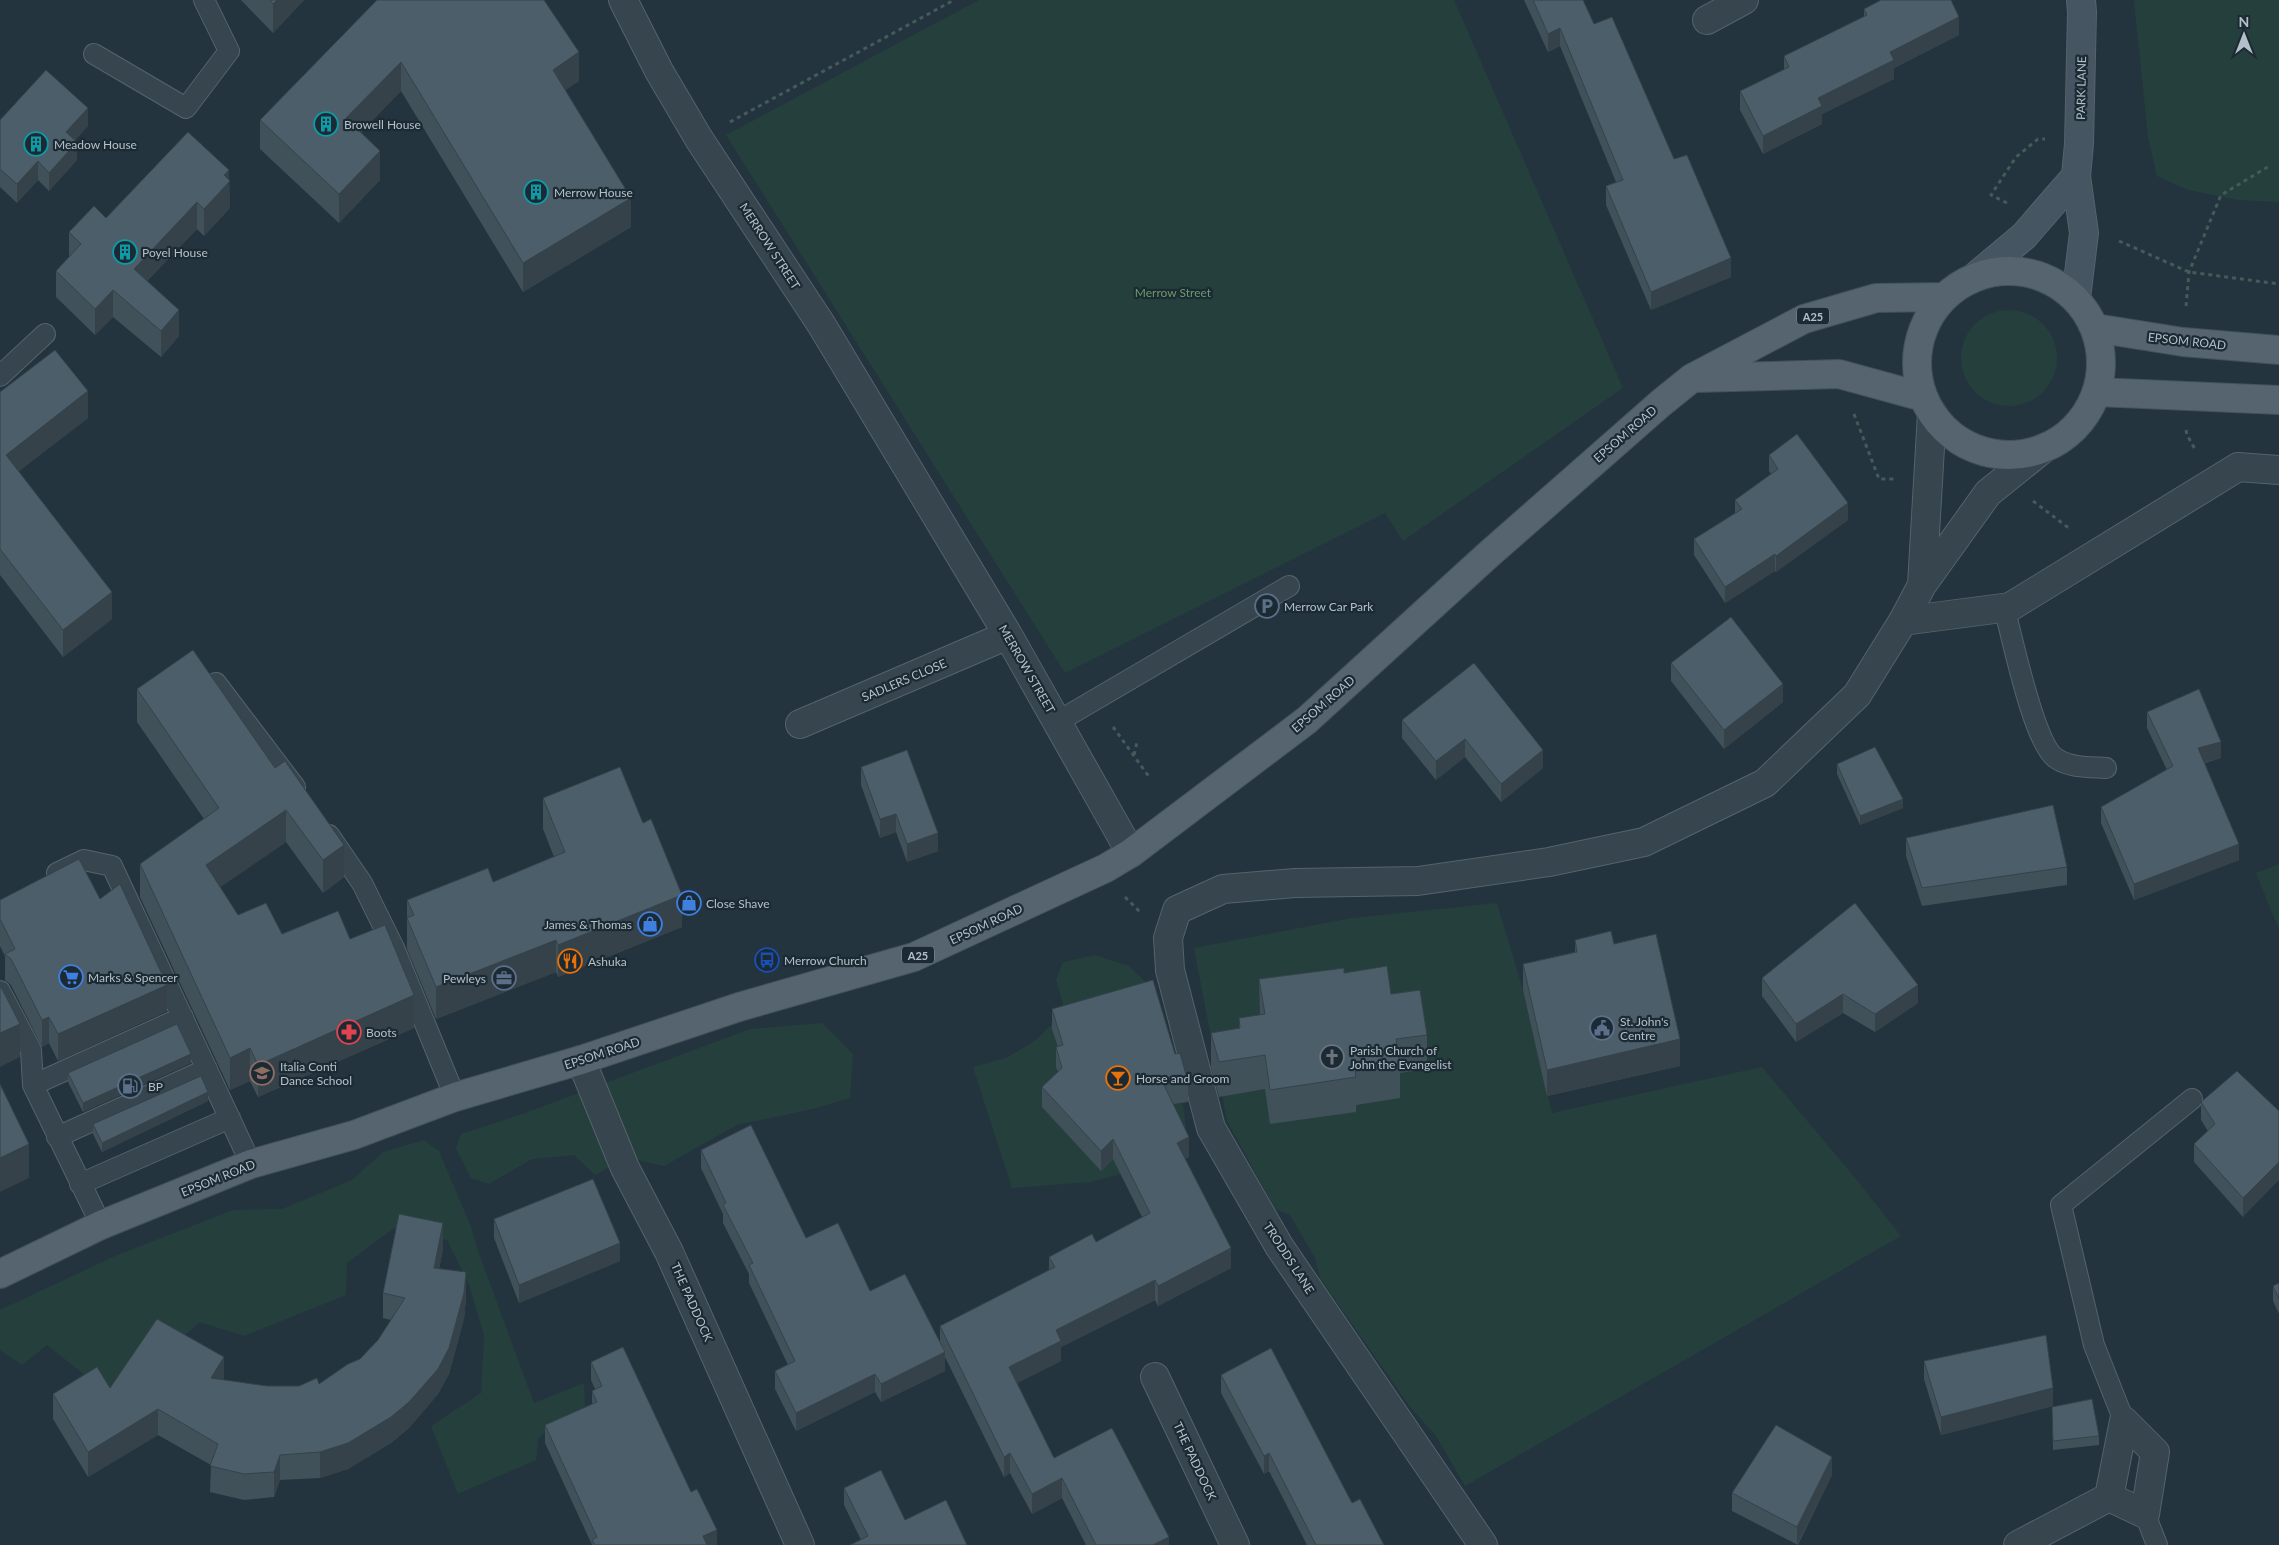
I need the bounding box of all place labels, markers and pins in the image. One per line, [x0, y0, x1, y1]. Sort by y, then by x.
building icon: Browell House [313, 111, 339, 137]
place label: Browell House [344, 117, 421, 132]
building icon: Meadow House [23, 131, 49, 157]
place label: Meadow House [54, 137, 137, 152]
building icon: Merrow House [523, 179, 549, 205]
place label: Merrow House [554, 185, 633, 200]
building icon: Poyel House [112, 239, 138, 265]
place label: Poyel House [142, 245, 208, 260]
parking icon: Merrow Car Park [1254, 593, 1280, 619]
place label: Merrow Car Park [1284, 599, 1374, 614]
shop icon: Close Shave [676, 890, 702, 916]
place label: Close Shave [706, 896, 770, 911]
shop icon: James & Thomas [637, 911, 663, 937]
place label: James & Thomas [544, 917, 632, 932]
bus stop icon: Merrow Church [754, 947, 780, 973]
restaurant icon: Ashuka [557, 948, 583, 974]
place label: Merrow Church [784, 953, 867, 968]
place label: Ashuka [588, 954, 627, 969]
supermarket icon: Marks & Spencer [58, 964, 84, 990]
office icon: Pewleys [491, 965, 517, 991]
place label: Marks & Spencer [88, 970, 178, 985]
place label: Pewleys [443, 971, 486, 986]
place label: St. John's Centre [1620, 1014, 1669, 1043]
public building icon: St. John's Centre [1589, 1015, 1615, 1041]
pharmacy icon: Boots [336, 1019, 362, 1045]
place label: Boots [366, 1025, 397, 1040]
place label: Parish Church of John the Evangelist [1350, 1043, 1452, 1072]
church icon: Parish Church of John the Evangelist [1319, 1044, 1345, 1070]
place label: Italia Conti Dance School [280, 1059, 352, 1088]
school or university icon: Italia Conti Dance School [249, 1060, 275, 1086]
bar icon: Horse and Groom [1105, 1065, 1131, 1091]
place label: Horse and Groom [1136, 1071, 1230, 1086]
fuel station icon: BP [117, 1073, 143, 1099]
place label: BP [148, 1079, 163, 1094]

